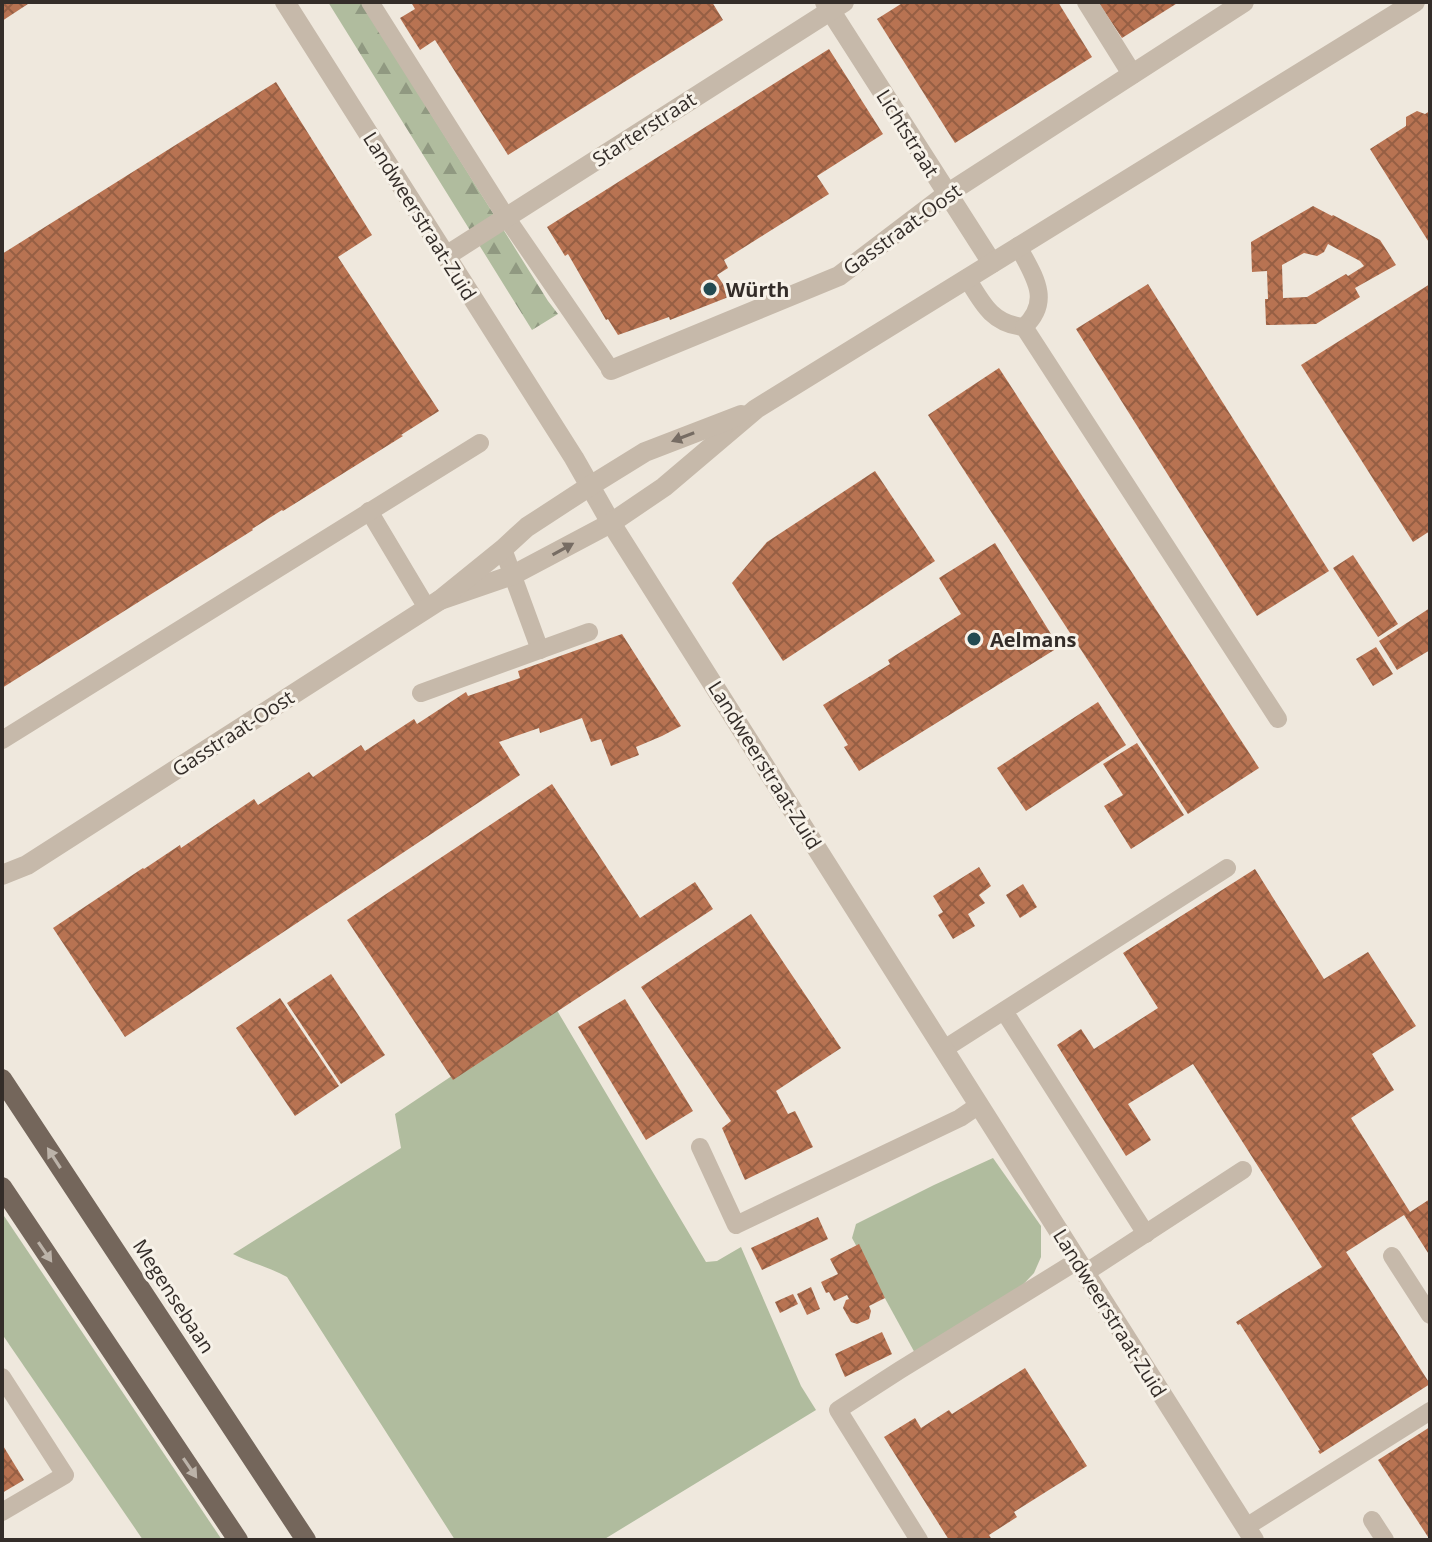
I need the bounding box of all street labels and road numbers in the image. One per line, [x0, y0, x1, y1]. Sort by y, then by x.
street label: Lichtstraat [870, 84, 946, 182]
street label: Starterstraat [587, 86, 701, 172]
street label: Landweerstraat-Zuid [357, 127, 483, 305]
street label: Gasstraat-Oost [837, 177, 967, 281]
street label: Landweerstraat-Zuid [702, 676, 828, 854]
street label: Gasstraat-Oost [167, 684, 299, 782]
street label: Landweerstraat-Zuid [1047, 1224, 1173, 1402]
street label: Megensebaan [127, 1234, 221, 1358]

